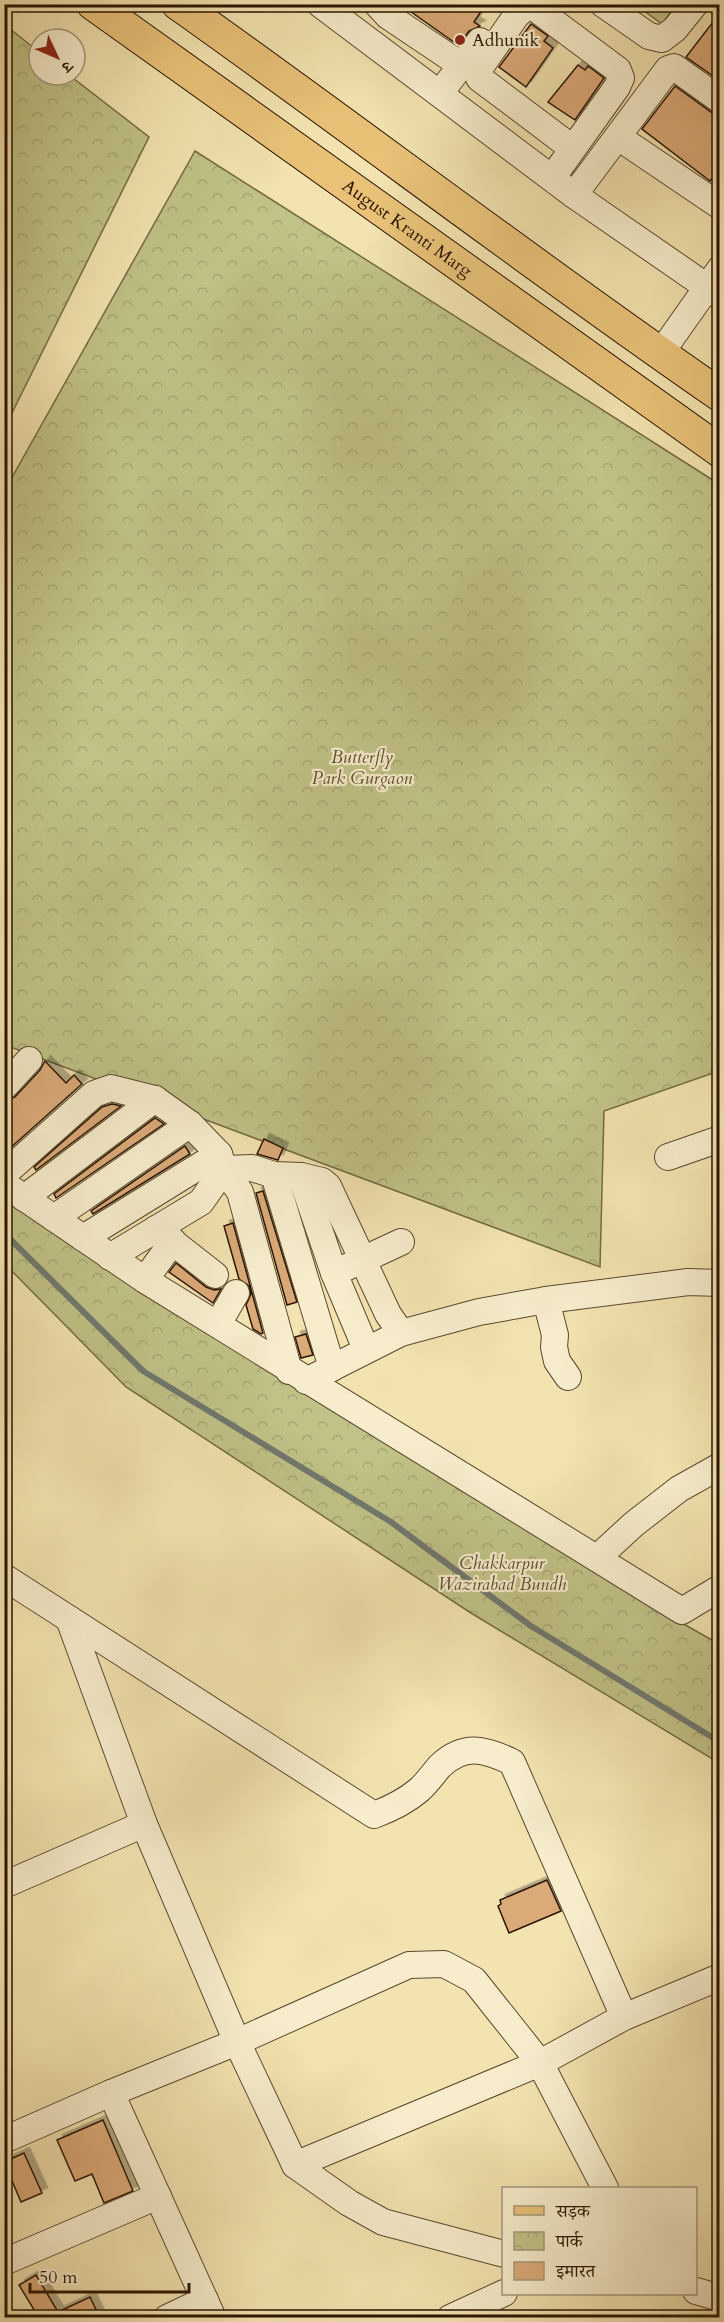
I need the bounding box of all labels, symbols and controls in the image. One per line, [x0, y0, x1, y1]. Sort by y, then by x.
north arrow [27, 27, 87, 87]
place label: Adhunik [472, 28, 539, 53]
marker: Adhunik [453, 33, 467, 47]
text: उ [55, 55, 79, 79]
street label: August Kranti Marg [337, 173, 478, 284]
park label: Butterfly Park Gurgaon [312, 745, 413, 791]
park label: Chakkarpur Wazirabad Bundh [438, 1551, 567, 1597]
legend [502, 2187, 697, 2295]
text: सड़क [555, 2199, 591, 2224]
text: पार्क [555, 2229, 584, 2254]
scale bar [30, 2256, 189, 2294]
text: इमारत [555, 2259, 596, 2284]
text: 50 m [39, 2265, 78, 2290]

